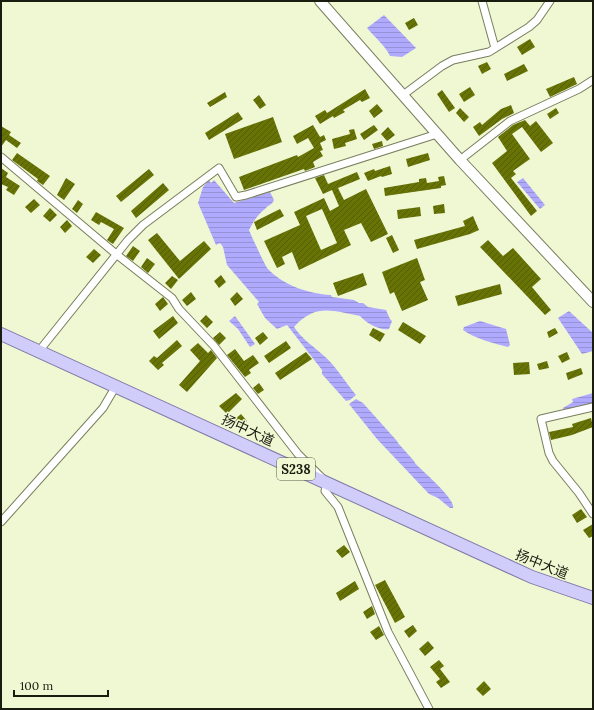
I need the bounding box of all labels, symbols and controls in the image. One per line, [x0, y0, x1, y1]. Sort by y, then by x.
street label: 扬中大道 [219, 410, 277, 450]
road number: S238 [277, 458, 315, 480]
street label: 扬中大道 [513, 545, 571, 583]
scale bar [14, 672, 108, 698]
text: 100 m [20, 678, 53, 693]

